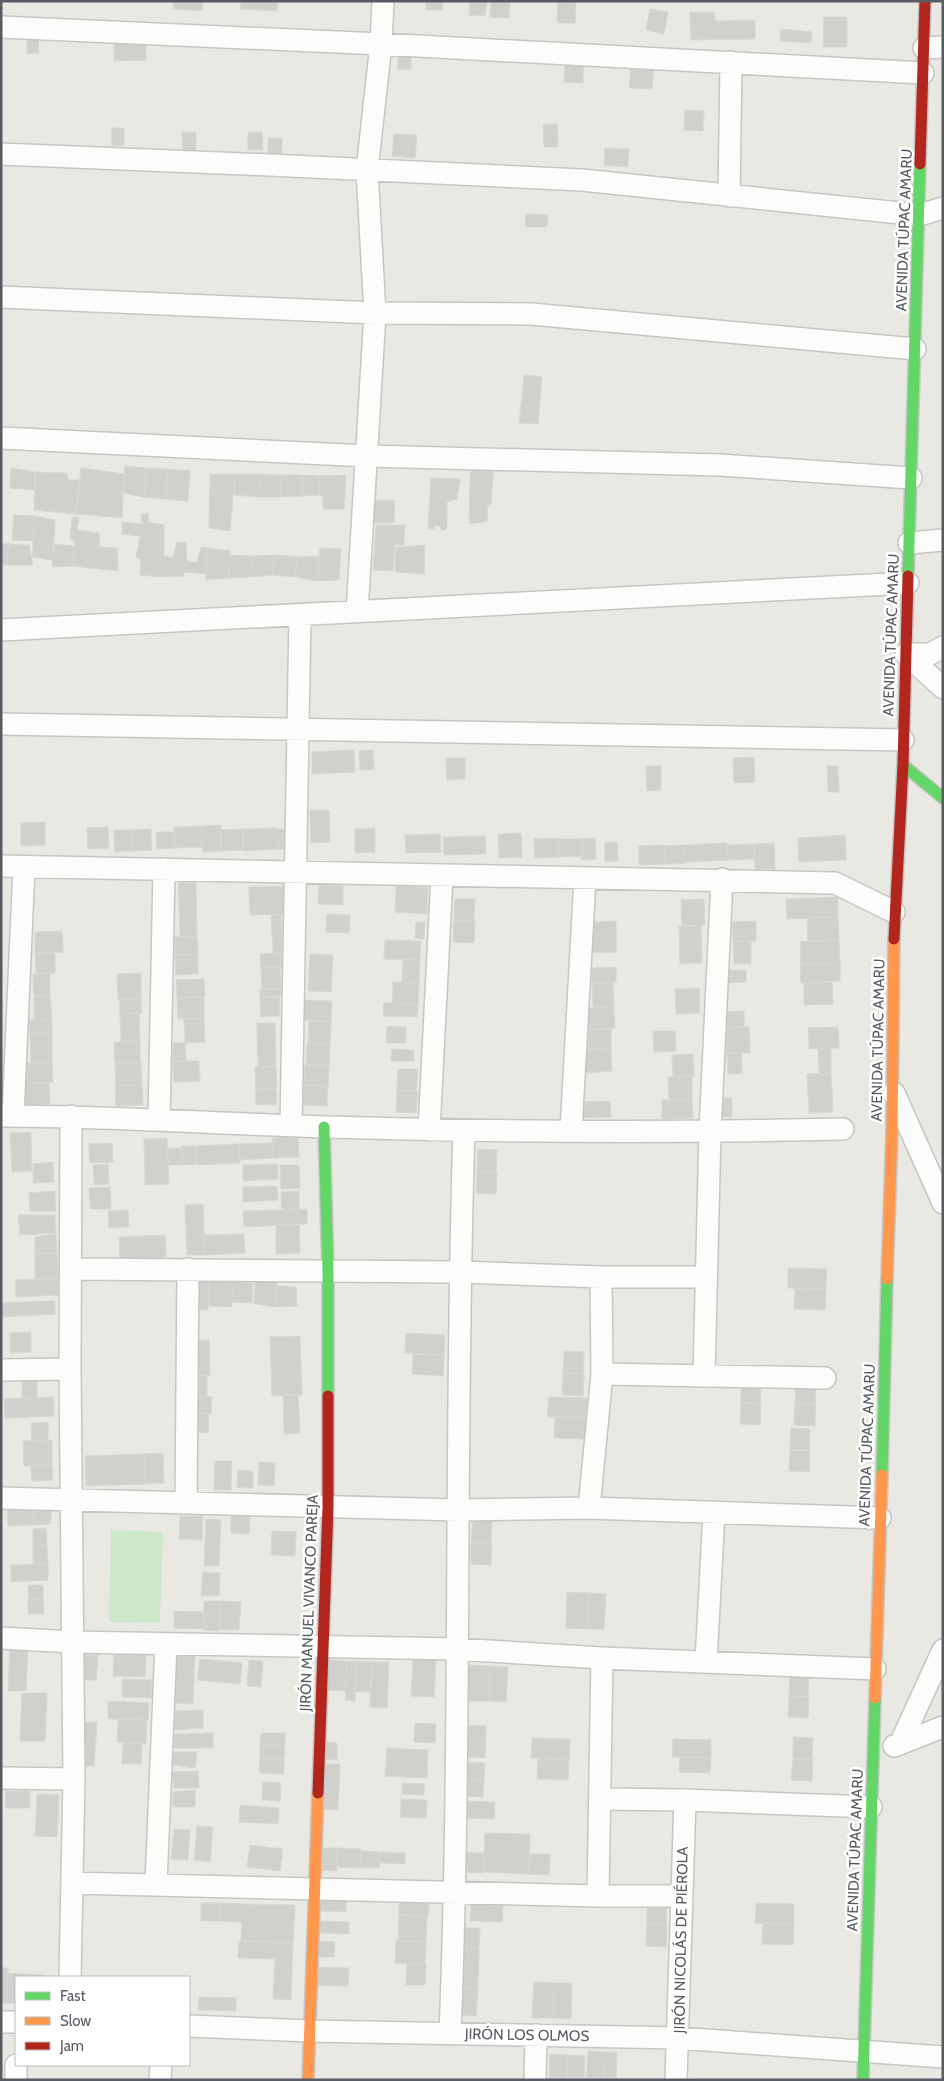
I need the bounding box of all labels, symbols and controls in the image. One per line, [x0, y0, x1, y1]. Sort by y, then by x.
street label: AVENIDA TÚPAC AMARU [891, 148, 916, 312]
street label: AVENIDA TÚPAC AMARU [878, 553, 903, 717]
street label: AVENIDA TÚPAC AMARU [867, 958, 888, 1122]
street label: AVENIDA TÚPAC AMARU [854, 1363, 879, 1527]
street label: JIRÓN MANUEL VIVANCO PAREJA [295, 1493, 322, 1713]
street label: AVENIDA TÚPAC AMARU [842, 1768, 867, 1932]
street label: JIRÓN NICOLÁS DE PIÉROLA [669, 1846, 692, 2034]
legend [15, 1976, 190, 2066]
text: Fast [60, 1987, 85, 2005]
text: Slow [60, 2012, 91, 2030]
street label: JIRÓN LOS OLMOS [464, 2024, 590, 2045]
text: Jam [59, 2037, 84, 2055]

